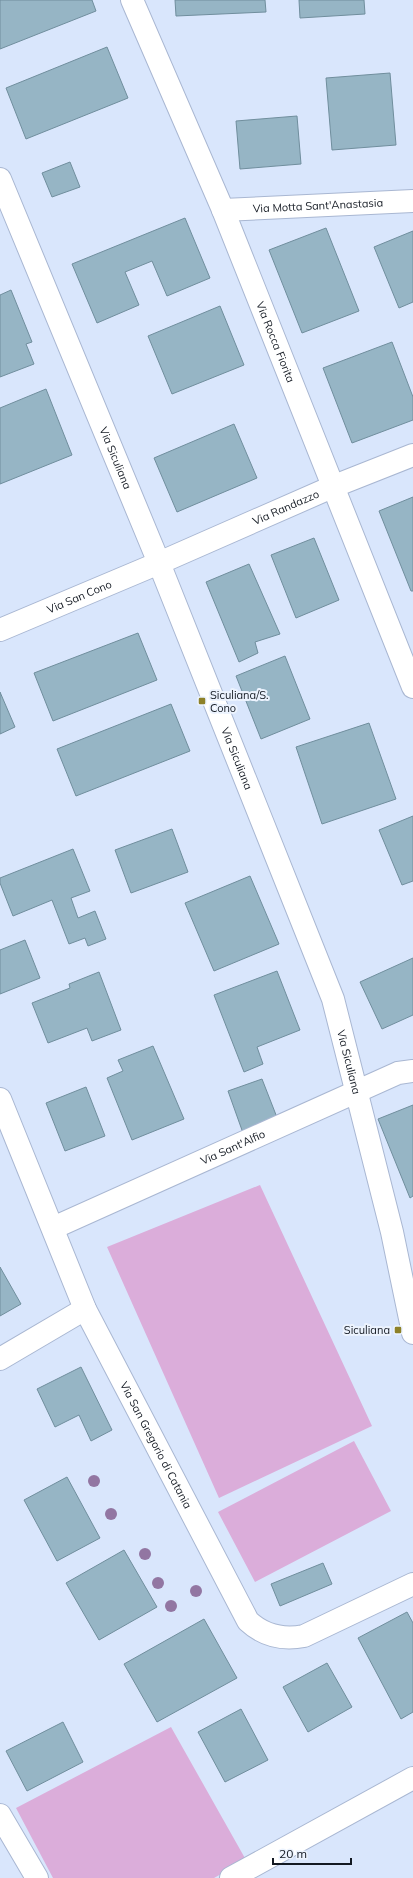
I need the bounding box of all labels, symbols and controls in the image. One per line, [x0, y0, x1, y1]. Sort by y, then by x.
street label: Via Motta Sant'Anastasia [252, 195, 383, 216]
street label: Via Rocca Fiorita [253, 300, 298, 385]
street label: Via Siculiana [96, 425, 135, 491]
street label: Via Randazzo [250, 487, 321, 528]
street label: Via San Cono [45, 577, 114, 616]
place label: Siculiana/S. Cono [210, 688, 269, 715]
marker: Siculiana/S. Cono [197, 696, 207, 706]
street label: Via Siculiana [218, 725, 256, 792]
street label: Via Siculiana [334, 1028, 364, 1096]
street label: Via Sant'Alfio [198, 1127, 267, 1168]
place label: Siculiana [344, 1323, 390, 1337]
marker: Siculiana [393, 1325, 403, 1335]
street label: Via San Gregorio di Catania [117, 1379, 195, 1511]
scale bar [273, 1840, 351, 1866]
text: 20 m [279, 1846, 307, 1861]

